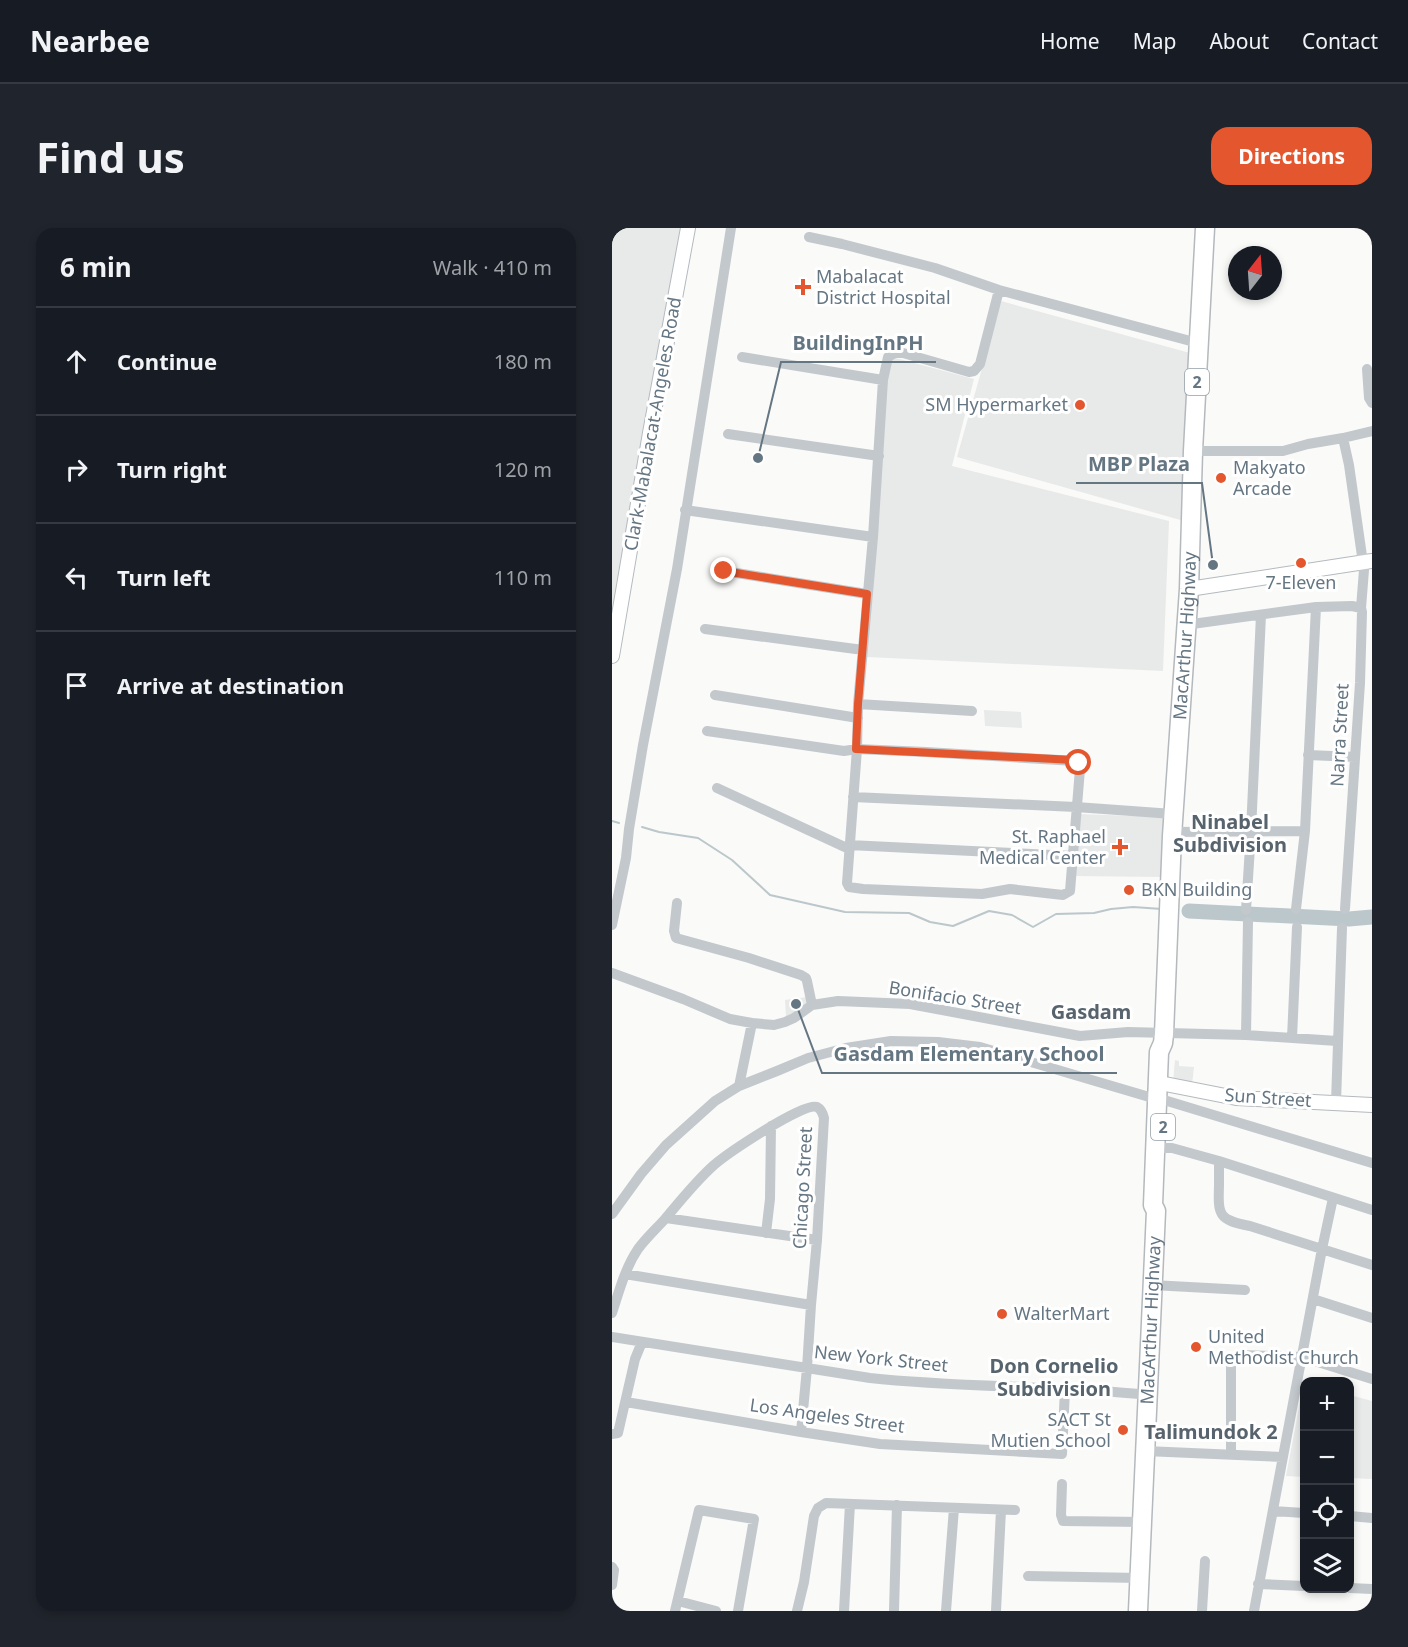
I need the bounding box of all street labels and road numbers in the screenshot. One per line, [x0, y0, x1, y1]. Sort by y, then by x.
street label: Clark-Mabalacat-Angeles Road [618, 295, 686, 553]
road number: 2 [1185, 369, 1209, 395]
street label: MacArthur Highway [1167, 550, 1201, 721]
street label: Narra Street [1324, 682, 1354, 787]
street label: Bonifacio Street [887, 975, 1024, 1019]
street label: Sun Street [1224, 1082, 1313, 1112]
road number: 2 [1151, 1114, 1175, 1140]
street label: Chicago Street [787, 1126, 817, 1250]
street label: MacArthur Highway [1134, 1235, 1166, 1405]
street label: New York Street [813, 1339, 950, 1377]
street label: Los Angeles Street [748, 1392, 906, 1438]

